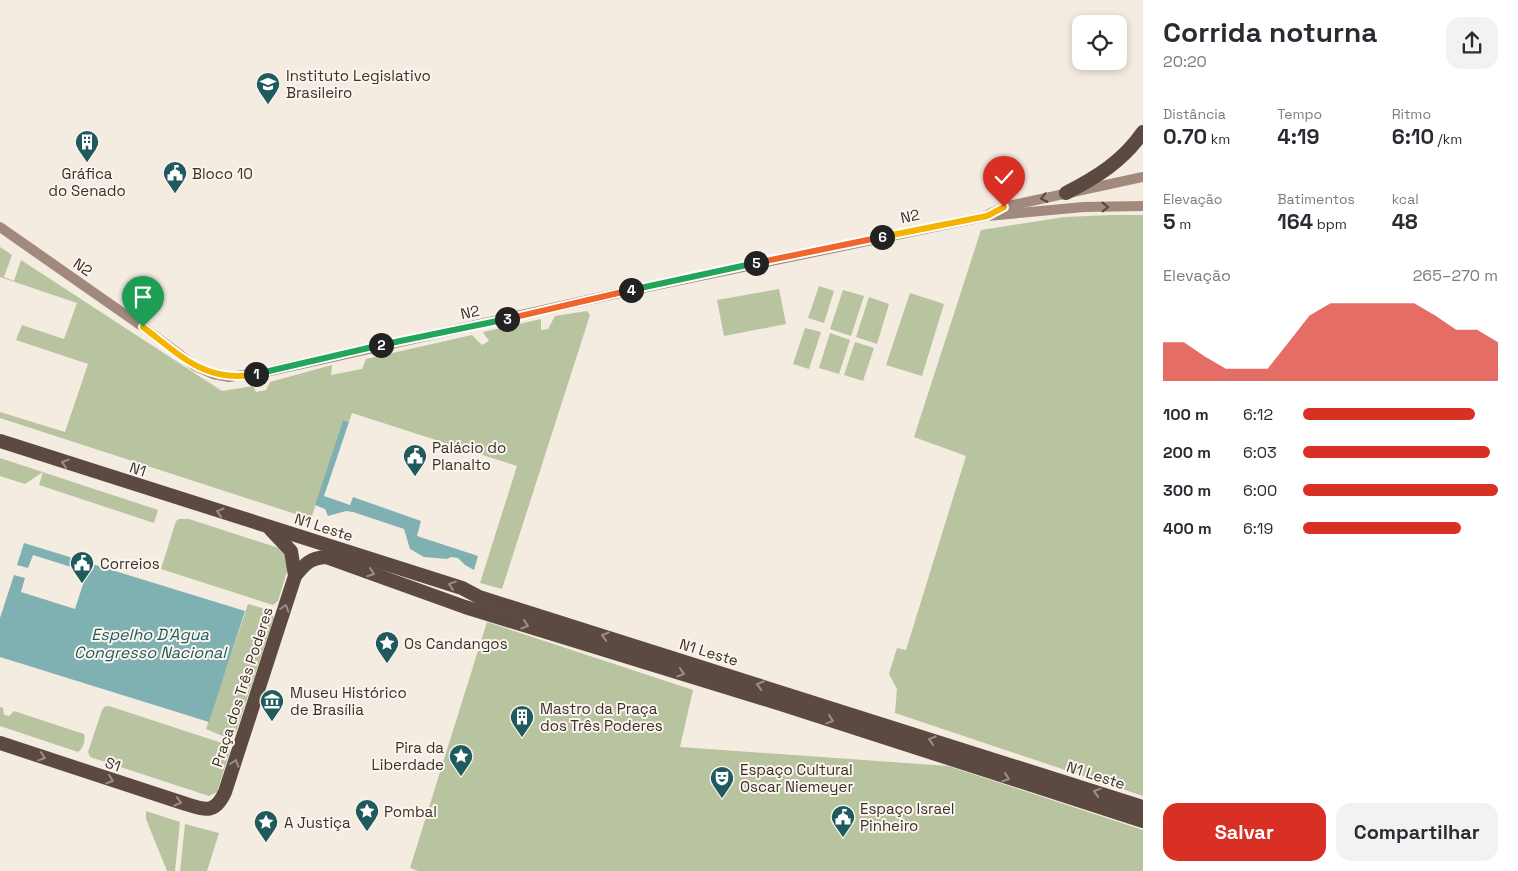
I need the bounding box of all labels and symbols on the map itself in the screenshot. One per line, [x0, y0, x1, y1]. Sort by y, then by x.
place label: Instituto Legislativo Brasileiro [286, 66, 431, 102]
school or university icon: Instituto Legislativo Brasileiro [255, 71, 281, 105]
building icon: Gráfica do Senado [74, 129, 100, 163]
pin [983, 156, 1025, 207]
public building icon: Bloco 10 [162, 160, 188, 194]
place label: Gráfica do Senado [48, 164, 126, 200]
place label: Bloco 10 [192, 164, 253, 183]
one-way arrow [1040, 192, 1048, 203]
one-way arrow [1101, 201, 1109, 212]
street label: N2 [899, 205, 921, 227]
pin: 6 [870, 224, 894, 250]
pin: 5 [744, 250, 768, 276]
street label: N2 [70, 254, 96, 280]
pin [122, 276, 164, 327]
pin: 4 [618, 278, 644, 302]
street label: N2 [459, 301, 481, 323]
pin: 3 [494, 306, 520, 332]
pin: 2 [368, 332, 394, 358]
pin: 1 [244, 362, 268, 386]
place label: Palácio do Planalto [432, 438, 506, 474]
public building icon: Palácio do Planalto [402, 443, 428, 477]
street label: N1 [127, 457, 149, 481]
one-way arrow [62, 458, 70, 468]
one-way arrow [217, 508, 225, 518]
street label: N1 Leste [292, 509, 356, 545]
public building icon: Correios [69, 550, 95, 584]
place label: Correios [100, 554, 160, 573]
one-way arrow [367, 567, 375, 577]
one-way arrow [448, 580, 456, 590]
street label: Praça dos Três Poderes [207, 605, 277, 769]
one-way arrow [280, 605, 290, 613]
one-way arrow [521, 620, 529, 630]
water label: Espelho D'Agua Congresso Nacional [74, 624, 228, 663]
place icon: Os Candangos [374, 630, 400, 664]
one-way arrow [602, 632, 610, 642]
place label: Os Candangos [404, 634, 508, 653]
street label: N1 Leste [677, 634, 741, 670]
one-way arrow [676, 667, 684, 677]
one-way arrow [757, 681, 765, 691]
place label: Museu Histórico de Brasília [290, 683, 407, 719]
museum icon: Museu Histórico de Brasília [259, 688, 285, 722]
place label: Mastro da Praça dos Três Poderes [540, 699, 663, 735]
building icon: Mastro da Praça dos Três Poderes [509, 704, 535, 738]
one-way arrow [826, 715, 834, 725]
one-way arrow [929, 735, 937, 745]
place label: Pira da Liberdade [372, 738, 444, 774]
place icon: Pira da Liberdade [448, 743, 474, 777]
one-way arrow [38, 751, 46, 761]
street label: S1 [103, 752, 123, 776]
street label: N1 Leste [1064, 757, 1128, 793]
one-way arrow [229, 759, 239, 767]
place label: Espaço Cultural Oscar Niemeyer [740, 760, 853, 796]
theatre icon: Espaço Cultural Oscar Niemeyer [709, 765, 735, 799]
one-way arrow [1002, 773, 1010, 783]
one-way arrow [106, 774, 114, 784]
one-way arrow [1093, 788, 1101, 798]
one-way arrow [173, 796, 182, 806]
place icon: Pombal [354, 798, 380, 832]
place label: Espaço Israel Pinheiro [860, 799, 954, 835]
place label: Pombal [384, 802, 437, 821]
public building icon: Espaço Israel Pinheiro [830, 804, 856, 838]
place icon: A Justiça [253, 809, 279, 843]
place label: A Justiça [284, 813, 351, 832]

